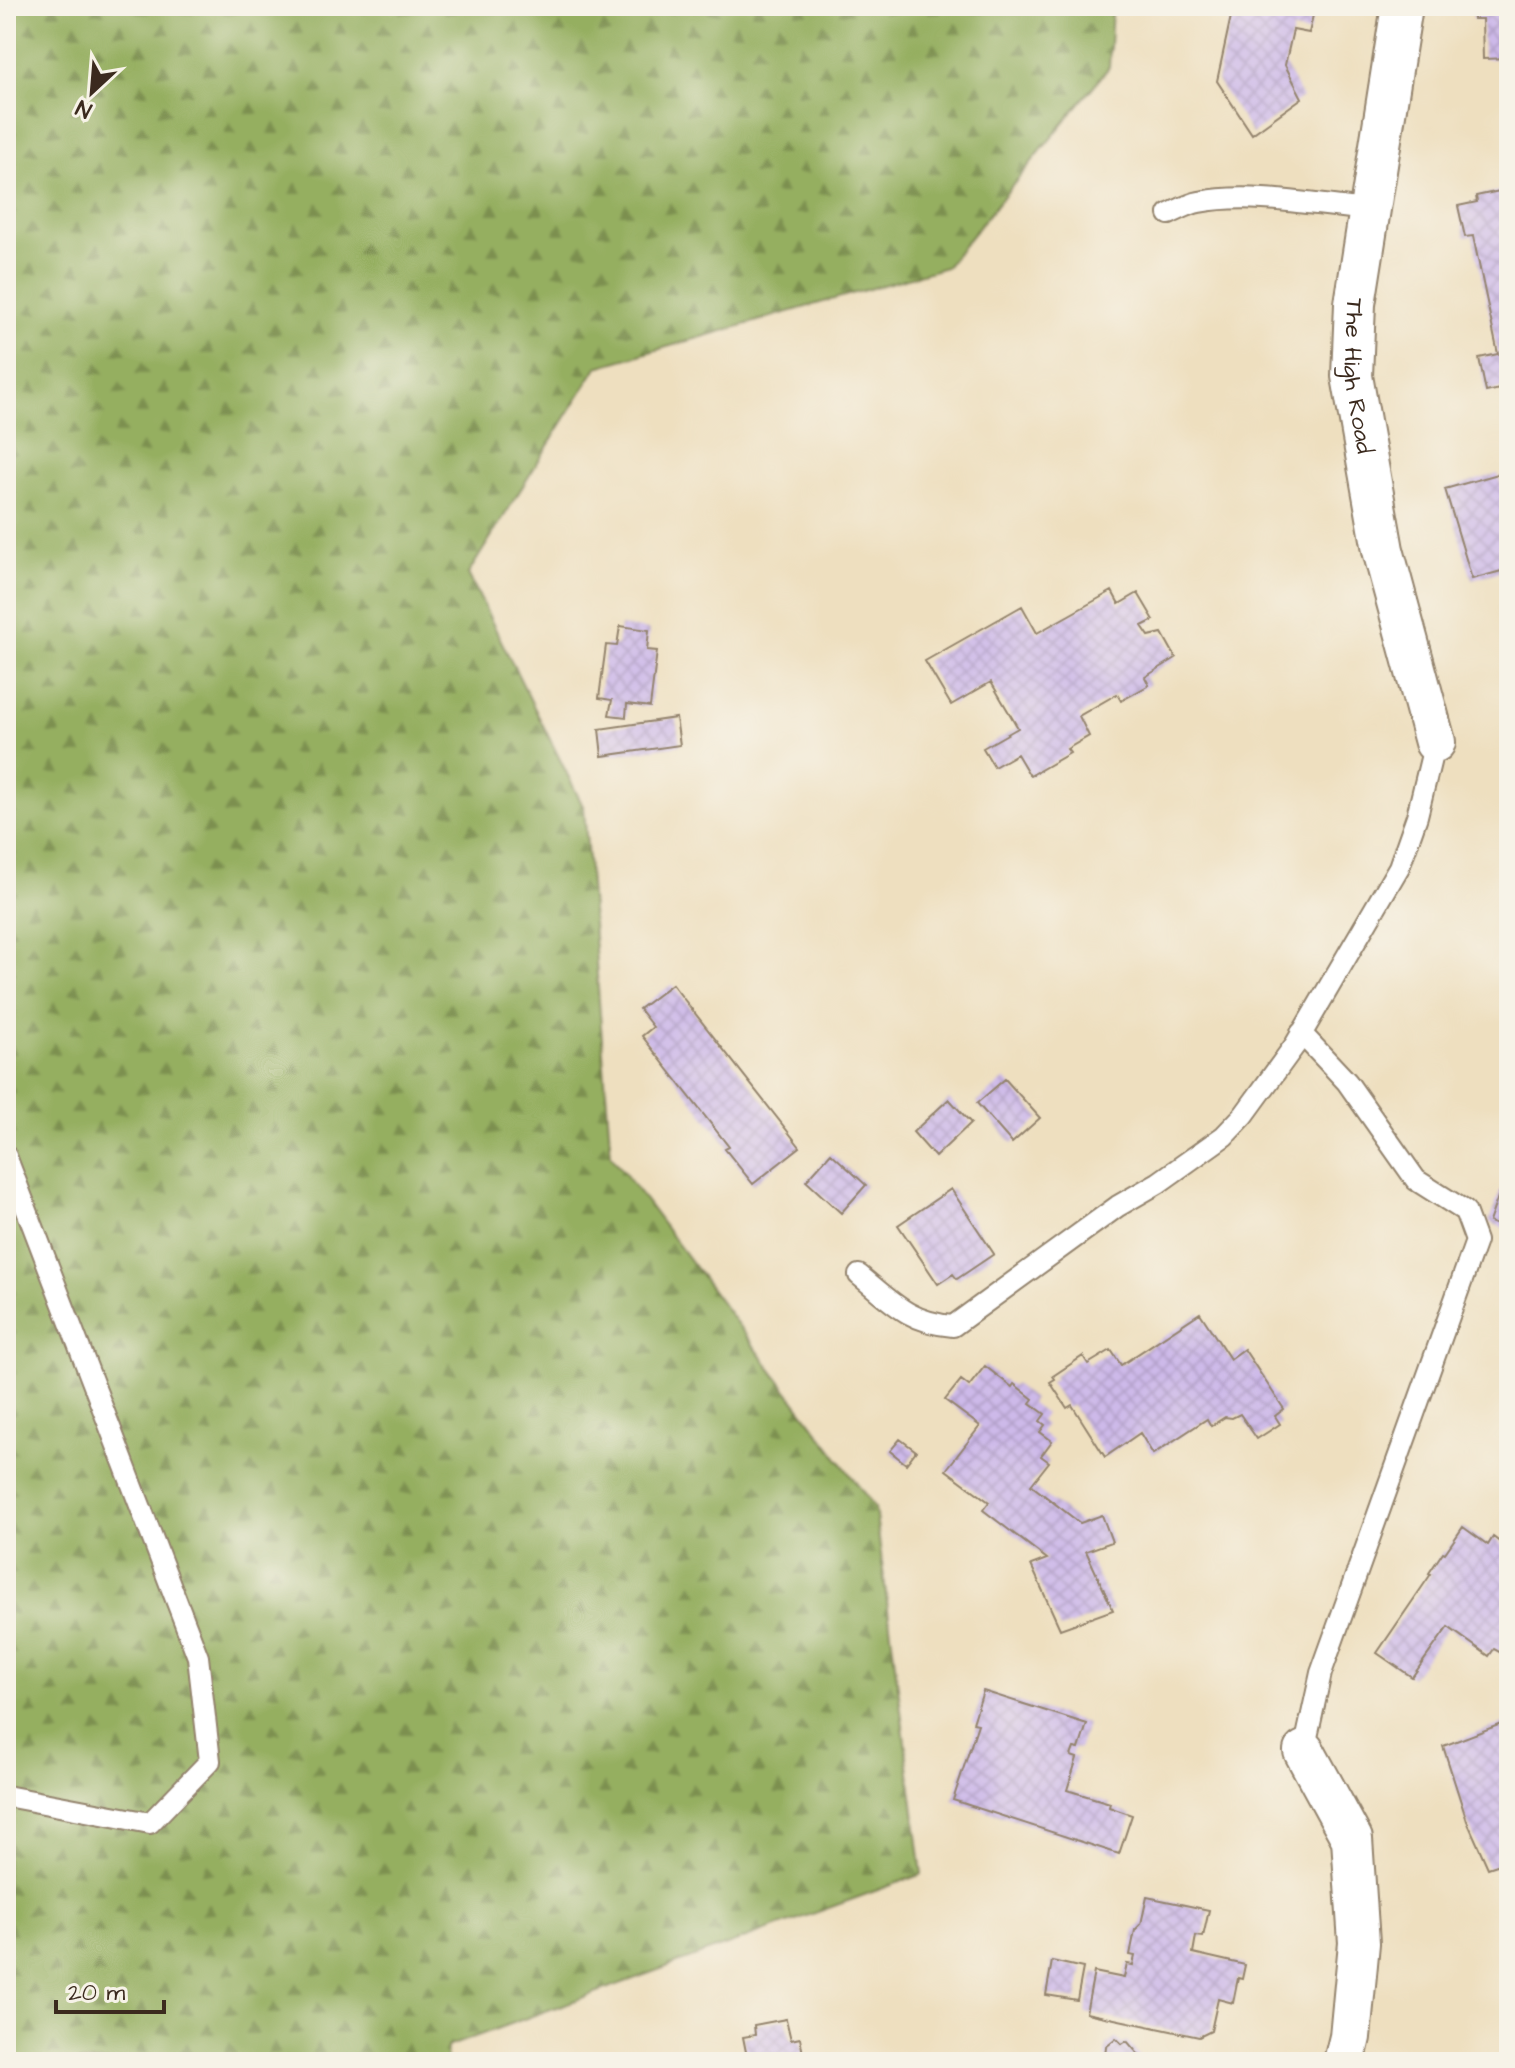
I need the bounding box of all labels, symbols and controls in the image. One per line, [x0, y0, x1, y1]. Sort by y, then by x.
north arrow [52, 52, 132, 132]
text: N [71, 92, 97, 126]
street label: The High Road [1333, 297, 1382, 457]
scale bar [56, 1964, 164, 2014]
text: 20 m [68, 1976, 125, 2010]

